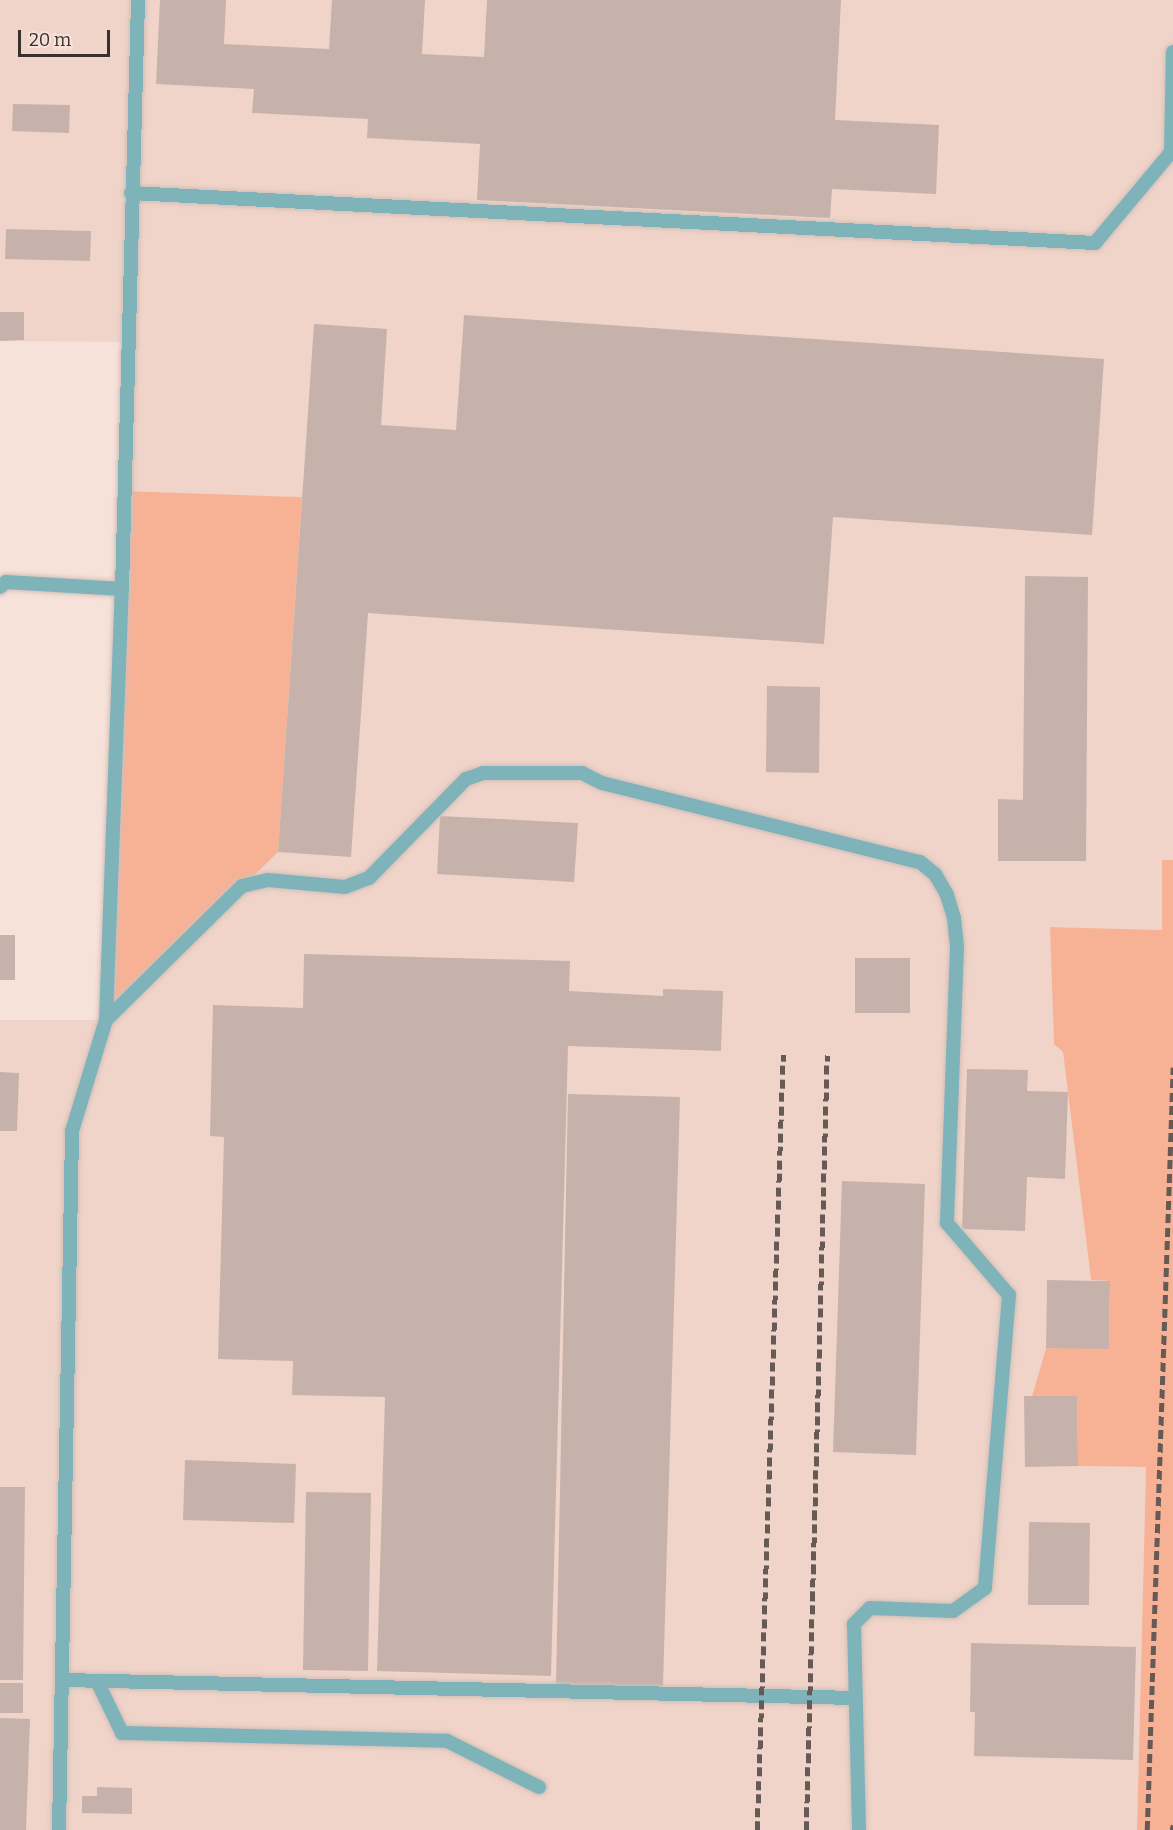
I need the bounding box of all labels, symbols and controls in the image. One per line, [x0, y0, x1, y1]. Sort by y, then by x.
scale bar [21, 18, 112, 56]
text: 20 m [29, 29, 71, 51]

